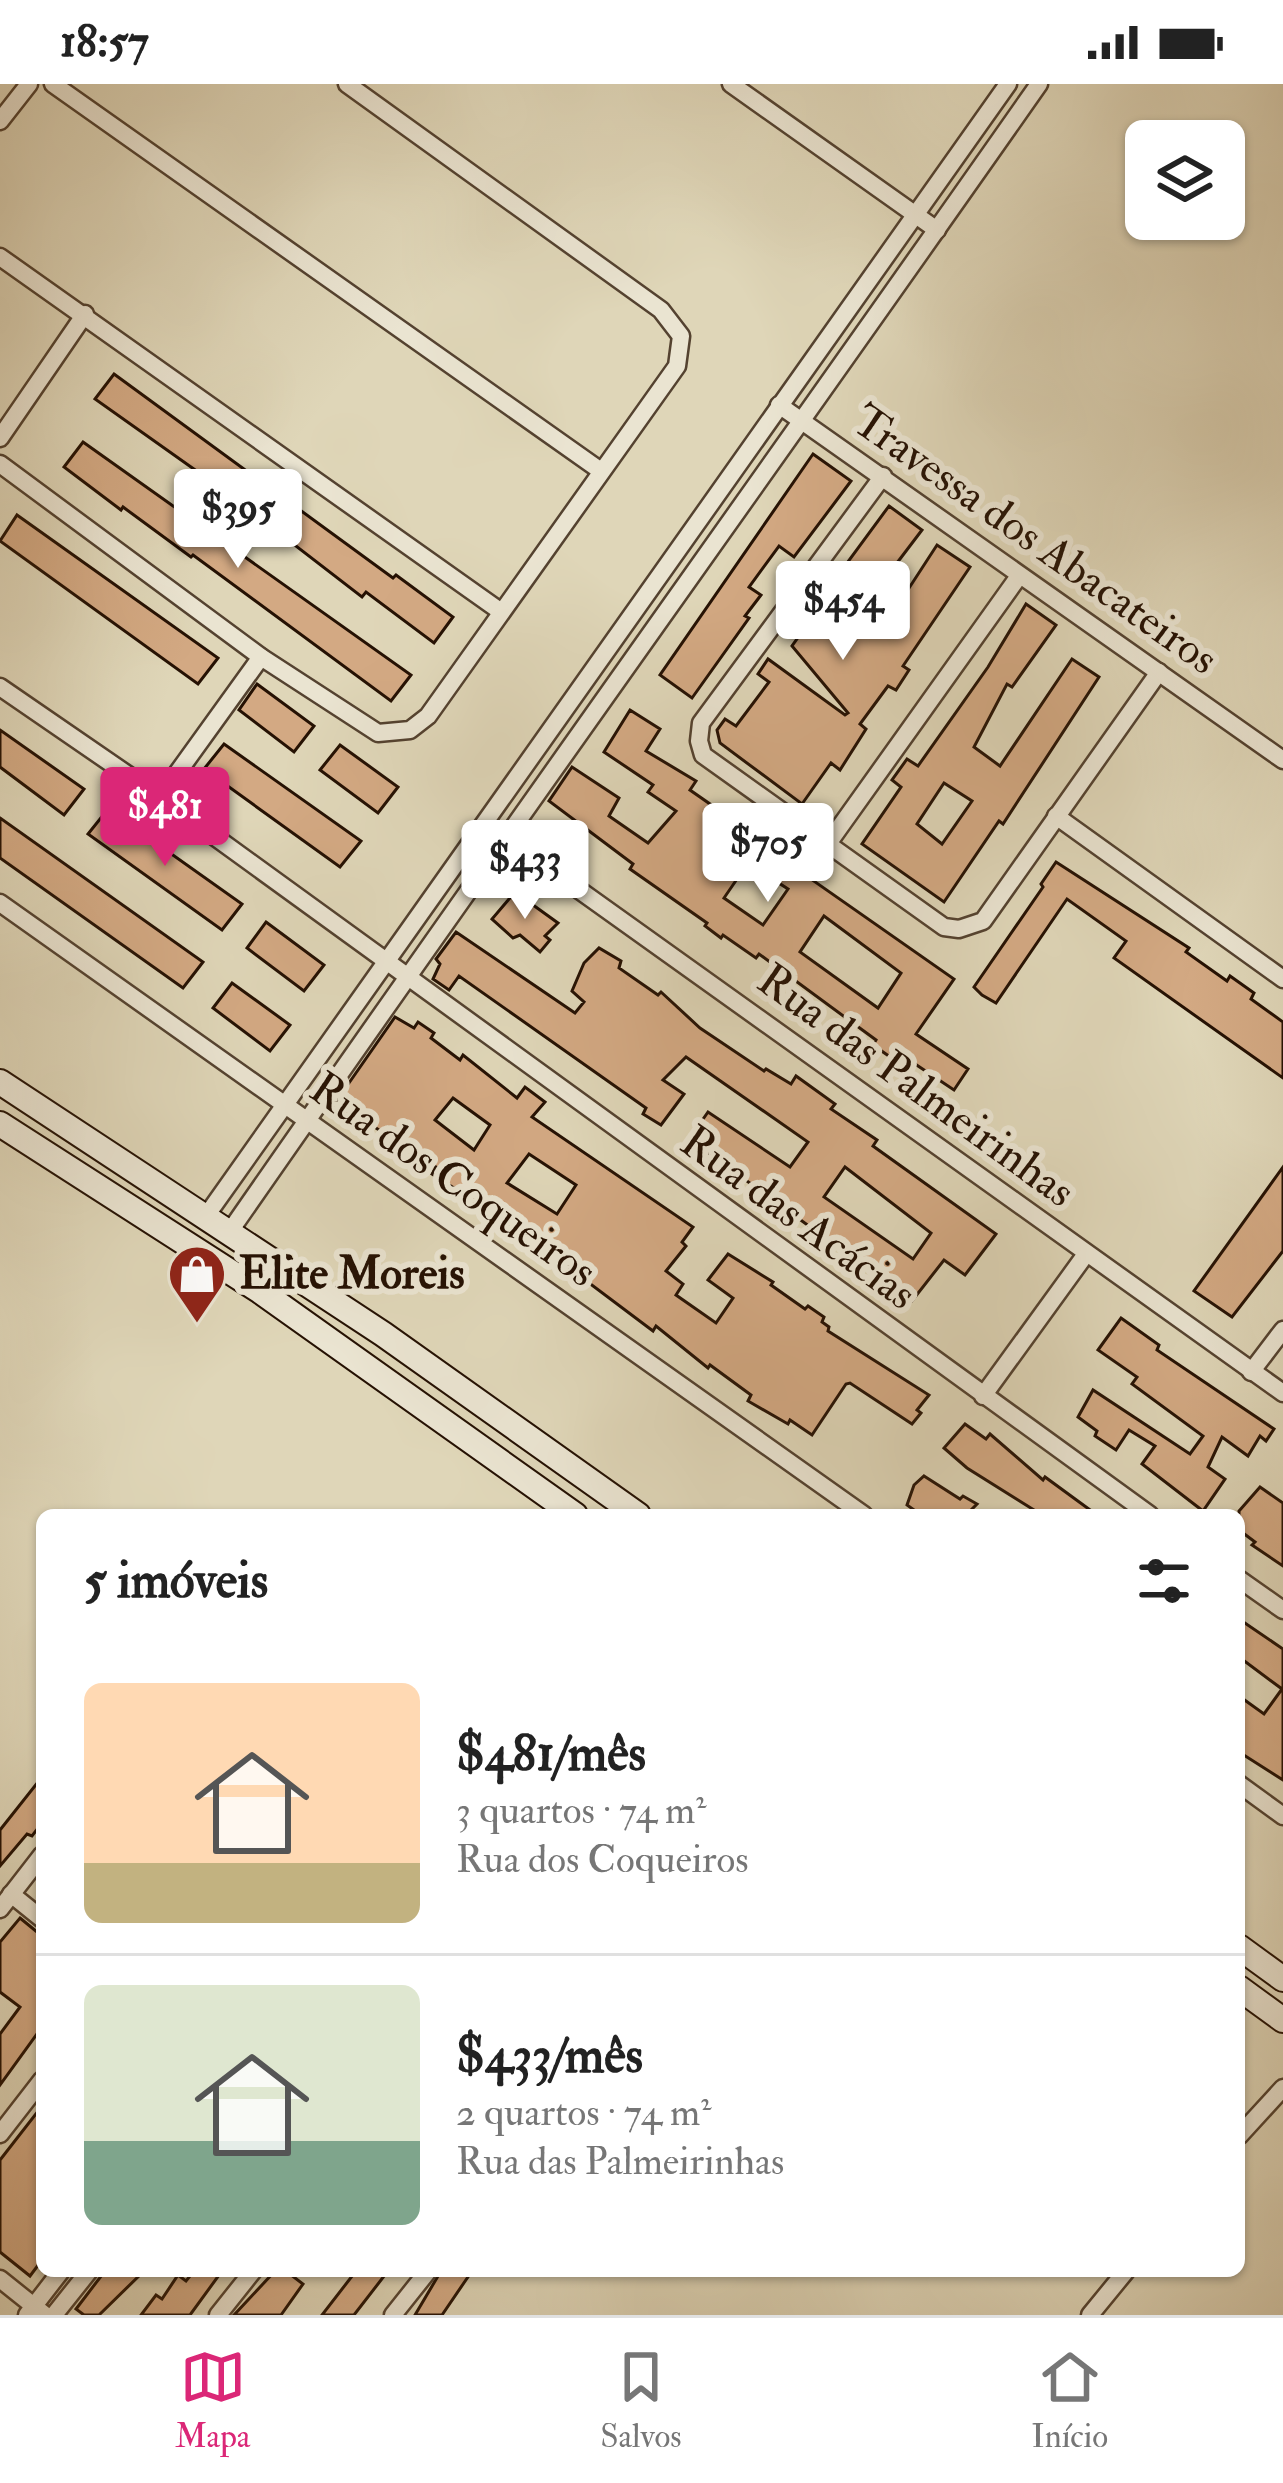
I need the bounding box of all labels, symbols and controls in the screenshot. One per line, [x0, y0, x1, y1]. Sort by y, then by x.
text: 18:57 [60, 14, 149, 70]
map controls [1125, 120, 1245, 240]
button: layers [1125, 120, 1245, 240]
street label: Travessa dos Abacateiros [841, 393, 1229, 687]
pin: $395 [167, 469, 309, 571]
text: $395 [201, 483, 275, 532]
pin: $454 [772, 561, 914, 663]
text: $454 [803, 575, 883, 624]
pin: $481 [94, 767, 236, 869]
text: $481 [127, 781, 203, 830]
pin: $705 [697, 803, 839, 905]
text: $705 [729, 817, 807, 866]
pin: $433 [454, 820, 596, 922]
text: $433 [488, 834, 562, 883]
street label: Rua das Palmeirinhas [746, 952, 1086, 1220]
street label: Rua dos Coqueiros [299, 1060, 607, 1300]
street label: Rua das Acácias [669, 1114, 927, 1322]
shop icon: Elite Moreis [166, 1243, 228, 1325]
place label: Elite Moreis [239, 1246, 465, 1302]
icon: filters [1131, 1548, 1197, 1614]
text: 5 imóveis [84, 1549, 268, 1613]
text: $481/mês [456, 1722, 646, 1786]
icon: home [180, 1731, 324, 1875]
text: 3 quartos · 74 m² [456, 1786, 706, 1835]
text: Rua dos Coqueiros [456, 1835, 749, 1884]
text: $433/mês [456, 2024, 643, 2088]
icon: home [180, 2033, 324, 2177]
text: 2 quartos · 74 m² [456, 2088, 711, 2137]
text: Rua das Palmeirinhas [456, 2137, 784, 2186]
tab: Mapa [175, 2344, 250, 2457]
tab: Salvos [600, 2344, 682, 2457]
tab: Início [1031, 2344, 1108, 2457]

